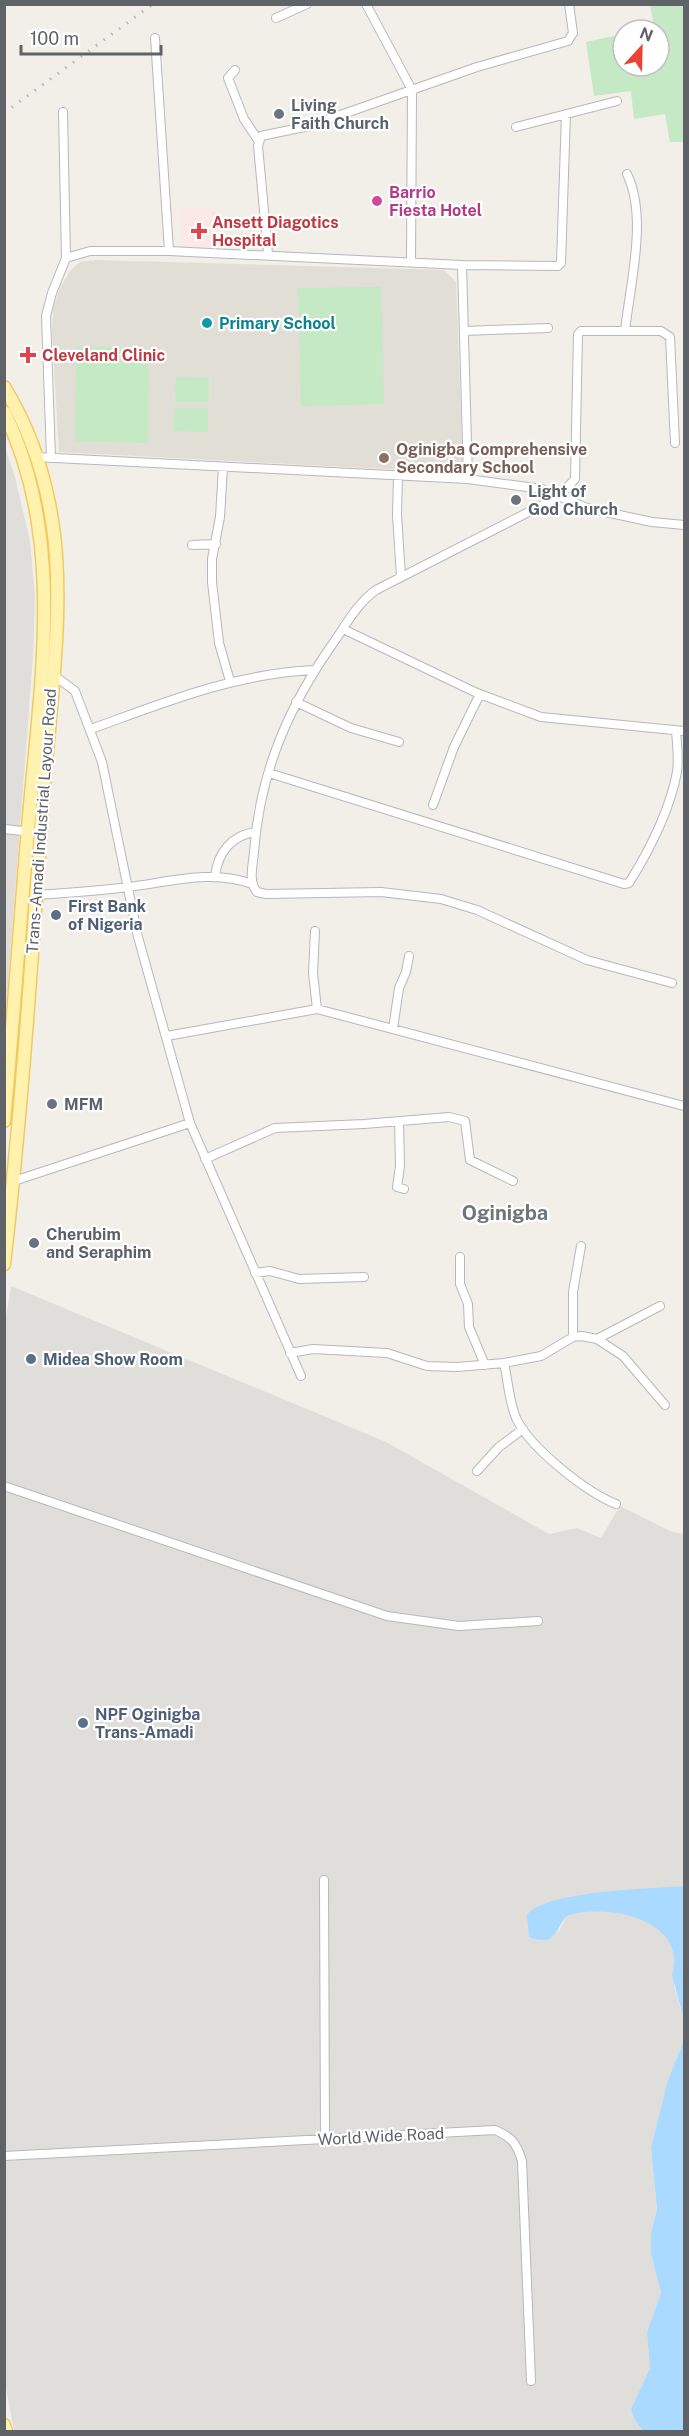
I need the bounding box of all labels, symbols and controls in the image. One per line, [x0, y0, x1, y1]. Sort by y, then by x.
scale bar [21, 18, 160, 56]
north arrow [611, 18, 671, 78]
text: N [637, 23, 656, 46]
text: 100 m [30, 28, 79, 49]
place label: Living Faith Church [291, 96, 389, 133]
marker: Living Faith Church [272, 107, 286, 121]
place label: Barrio Fiesta Hotel [389, 183, 482, 220]
marker: Barrio Fiesta Hotel [370, 194, 384, 208]
place label: Ansett Diagotics Hospital [212, 213, 339, 250]
marker: Ansett Diagotics Hospital [190, 222, 208, 240]
place label: Primary School [219, 314, 336, 333]
marker: Primary School [200, 316, 214, 330]
marker: Cleveland Clinic [19, 346, 37, 364]
place label: Cleveland Clinic [42, 346, 165, 365]
place label: Oginigba Comprehensive Secondary School [396, 440, 587, 477]
marker: Oginigba Comprehensive Secondary School [377, 451, 391, 465]
place label: Light of God Church [528, 482, 618, 519]
marker: Light of God Church [509, 493, 523, 507]
street label: Trans-Amadi Industrial Layour Road [23, 688, 60, 954]
place label: First Bank of Nigeria [68, 897, 146, 934]
marker: First Bank of Nigeria [49, 908, 63, 922]
place label: MFM [64, 1095, 103, 1114]
marker: MFM [45, 1097, 59, 1111]
district label: Oginigba [462, 1201, 548, 1225]
place label: Cherubim and Seraphim [46, 1225, 151, 1262]
marker: Cherubim and Seraphim [27, 1236, 41, 1250]
place label: Midea Show Room [43, 1350, 183, 1369]
marker: Midea Show Room [24, 1352, 38, 1366]
place label: NPF Oginigba Trans-Amadi [95, 1705, 200, 1742]
marker: NPF Oginigba Trans-Amadi [76, 1716, 90, 1730]
street label: World Wide Road [317, 2124, 445, 2149]

